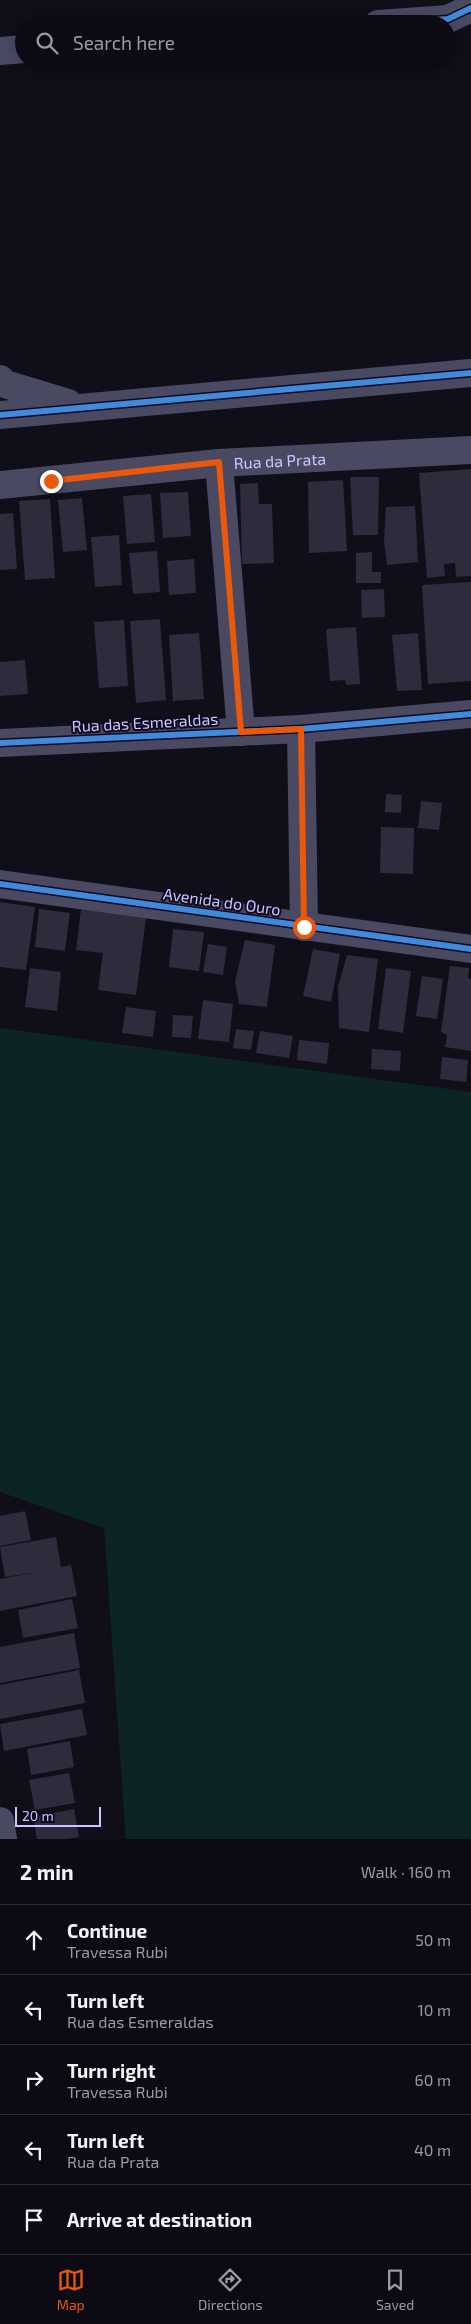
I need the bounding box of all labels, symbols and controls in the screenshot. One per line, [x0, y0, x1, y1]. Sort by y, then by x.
search box [15, 15, 456, 70]
icon: search [33, 29, 61, 57]
text: Search here [73, 31, 175, 54]
street label: Rua da Prata [233, 448, 327, 472]
route end [40, 470, 63, 493]
street label: Rua das Esmeraldas [71, 709, 219, 735]
street label: Avenida do Ouro [162, 883, 282, 919]
route start [293, 916, 316, 939]
scale bar [15, 1804, 101, 1827]
text: 20 m [22, 1807, 54, 1824]
text: 2 min [20, 1859, 74, 1884]
text: Walk · 160 m [361, 1862, 451, 1881]
text: Continue [67, 1919, 147, 1942]
icon: ahead [20, 1926, 48, 1954]
text: 50 m [415, 1930, 451, 1949]
text: Travessa Rubi [67, 1942, 168, 1961]
text: Turn left [67, 1989, 144, 2012]
icon: left [20, 1996, 48, 2024]
text: 10 m [417, 2000, 451, 2019]
text: Rua das Esmeraldas [67, 2012, 214, 2031]
text: Turn right [67, 2059, 155, 2082]
icon: right [20, 2066, 48, 2094]
text: 60 m [415, 2070, 451, 2089]
text: Travessa Rubi [67, 2082, 168, 2101]
text: Turn left [67, 2129, 144, 2152]
icon: left [20, 2136, 48, 2164]
text: 40 m [414, 2140, 451, 2159]
text: Rua da Prata [67, 2152, 159, 2171]
icon: arrive [20, 2206, 48, 2234]
text: Arrive at destination [67, 2208, 252, 2231]
tab: Map [57, 2266, 85, 2313]
tab: Directions [198, 2266, 263, 2313]
tab: Saved [376, 2266, 414, 2313]

